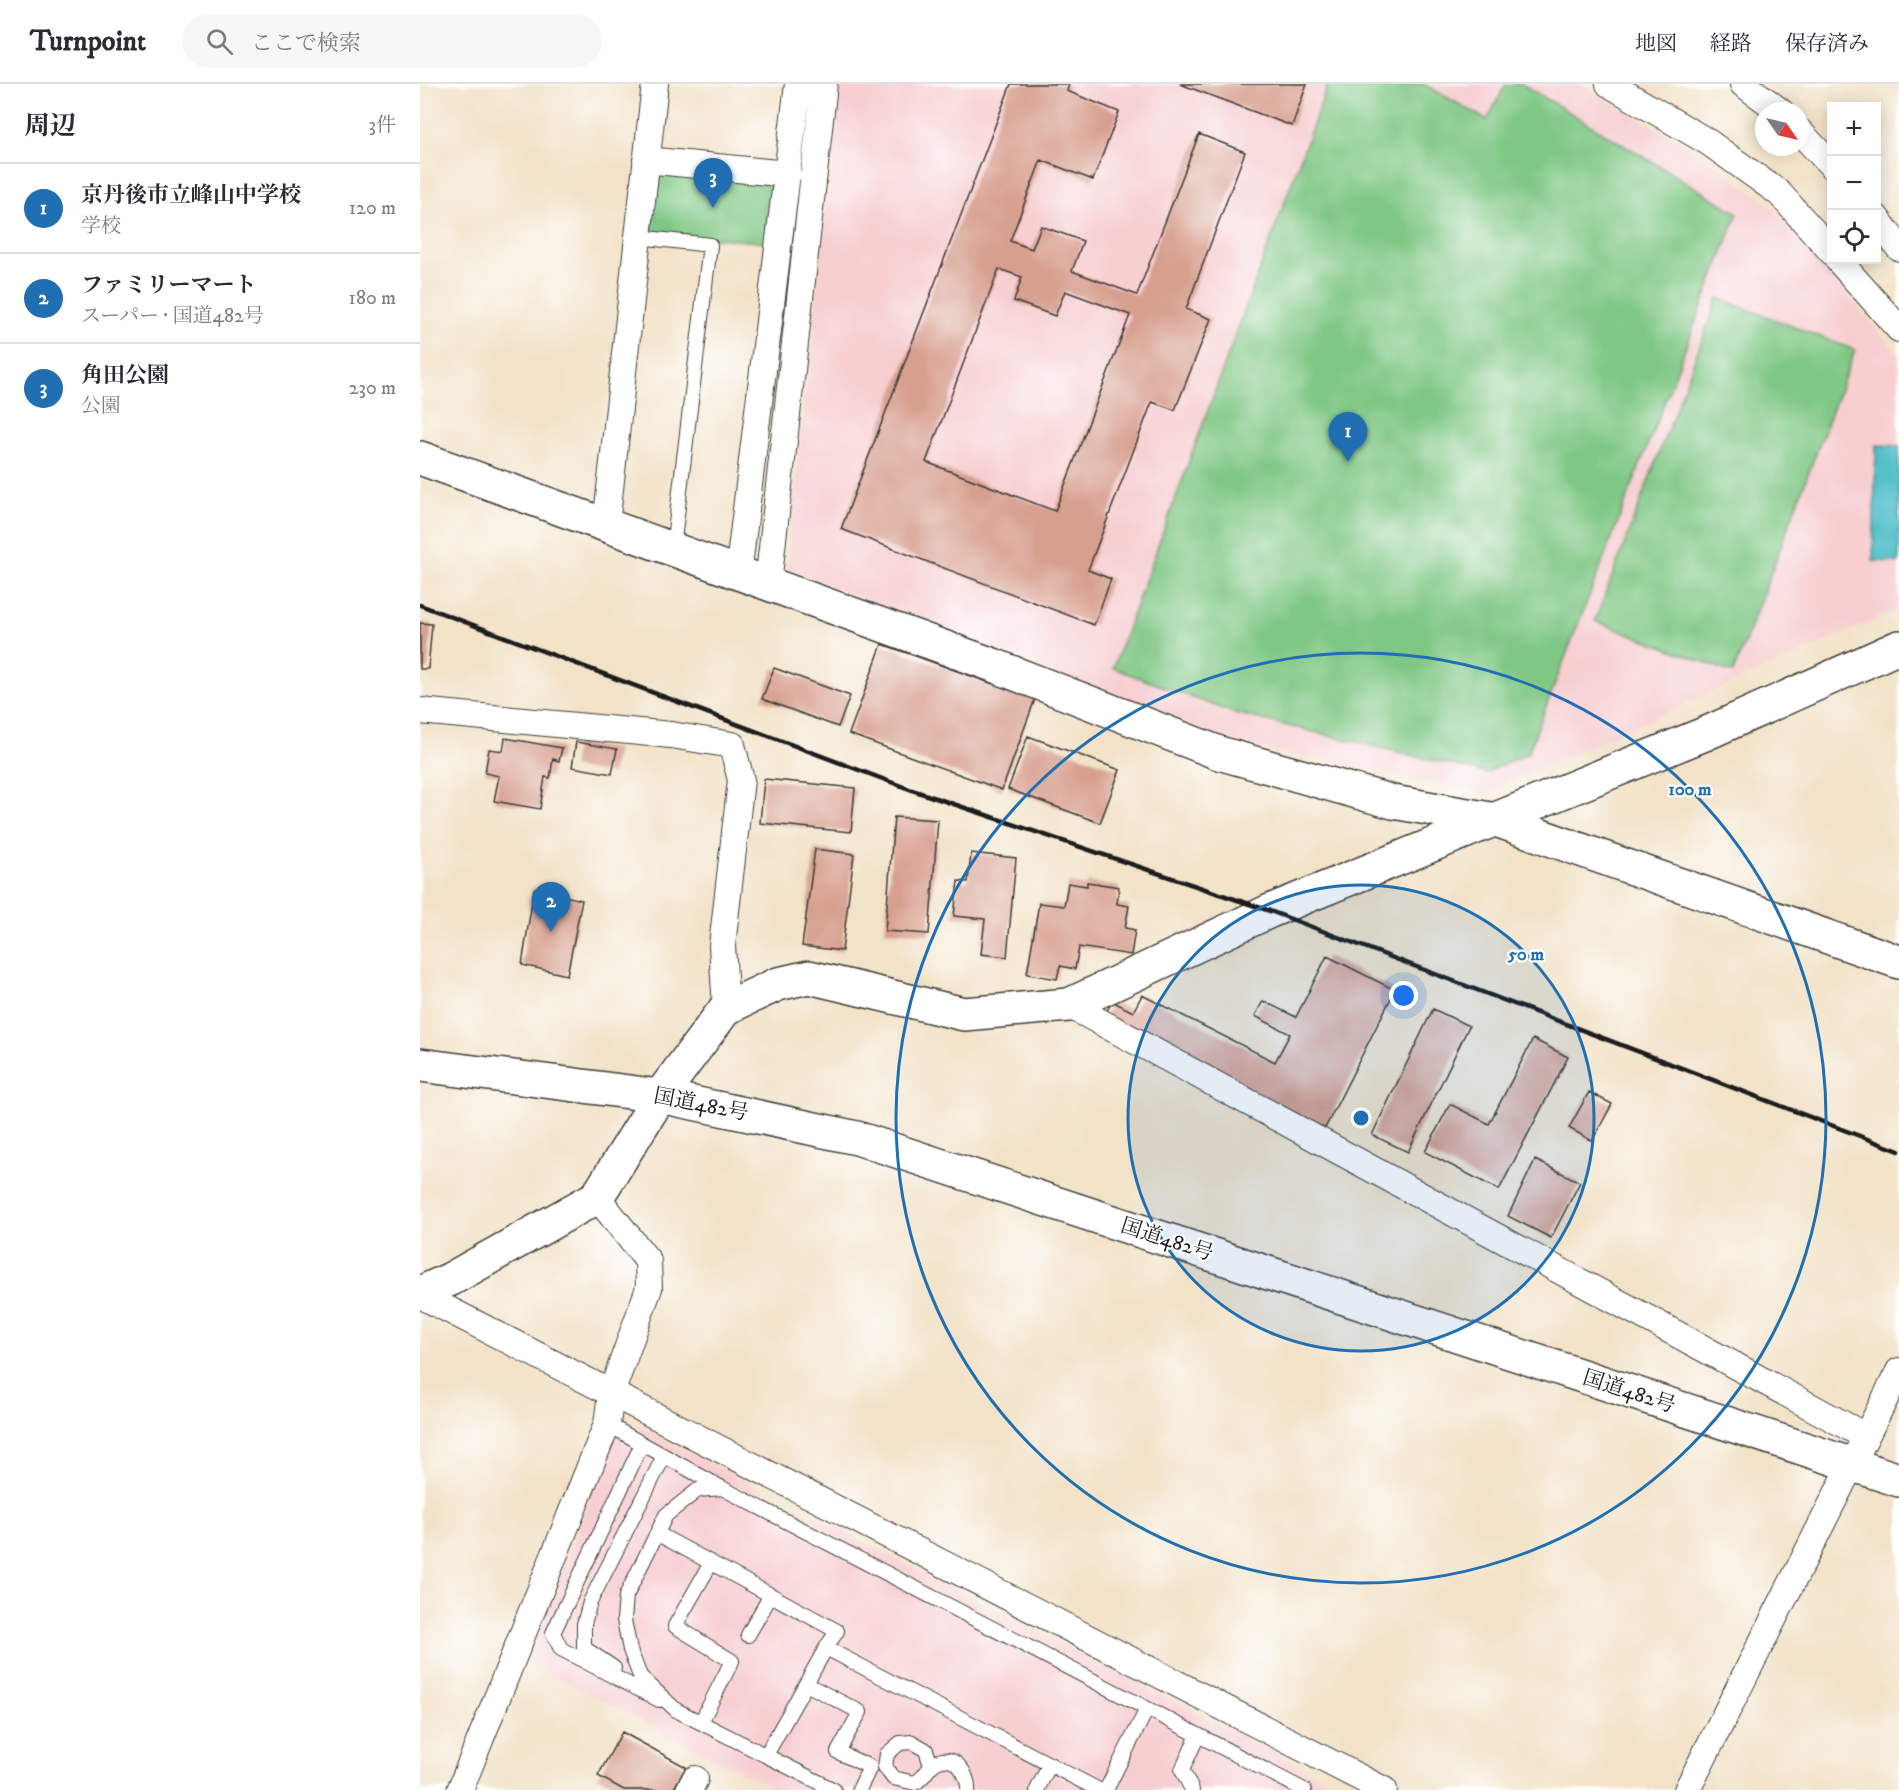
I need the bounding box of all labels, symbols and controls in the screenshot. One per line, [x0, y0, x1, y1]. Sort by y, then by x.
search box [182, 14, 602, 68]
text: Turnpoint [30, 24, 146, 59]
icon: search [203, 25, 236, 58]
text: ここで検索 [251, 30, 361, 57]
text: 地図 [1635, 31, 1677, 57]
text: 経路 [1710, 31, 1752, 57]
text: 保存済み [1785, 31, 1869, 57]
north arrow [1755, 102, 1809, 156]
map controls [1827, 102, 1881, 264]
button: + [1827, 102, 1881, 156]
text: 周辺 [24, 110, 76, 143]
text: 3件 [369, 113, 396, 138]
button: − [1827, 156, 1881, 210]
pin: 3 [694, 158, 732, 208]
text: 京丹後市立峰山中学校 [81, 182, 301, 209]
text: 1 [40, 196, 47, 221]
text: 120 m [349, 196, 396, 221]
button: locate [1827, 210, 1881, 264]
text: 学校 [81, 214, 121, 239]
text: ファミリーマート [81, 272, 257, 299]
text: 2 [39, 286, 48, 311]
text: 180 m [349, 286, 396, 311]
text: スーパー · 国道482号 [81, 304, 264, 329]
text: 角田公園 [81, 362, 169, 389]
text: 3 [40, 376, 47, 401]
text: 230 m [349, 376, 396, 401]
text: 公園 [81, 394, 121, 419]
pin: 1 [1328, 412, 1368, 462]
text: 100 m [1668, 779, 1712, 801]
pin: 2 [532, 882, 570, 932]
text: 50 m [1507, 944, 1544, 966]
your location [1389, 981, 1418, 1010]
street label: 国道482号 [651, 1083, 751, 1127]
centre of rings [1351, 1108, 1371, 1128]
street label: 国道482号 [1117, 1213, 1217, 1267]
street label: 国道482号 [1579, 1365, 1679, 1419]

